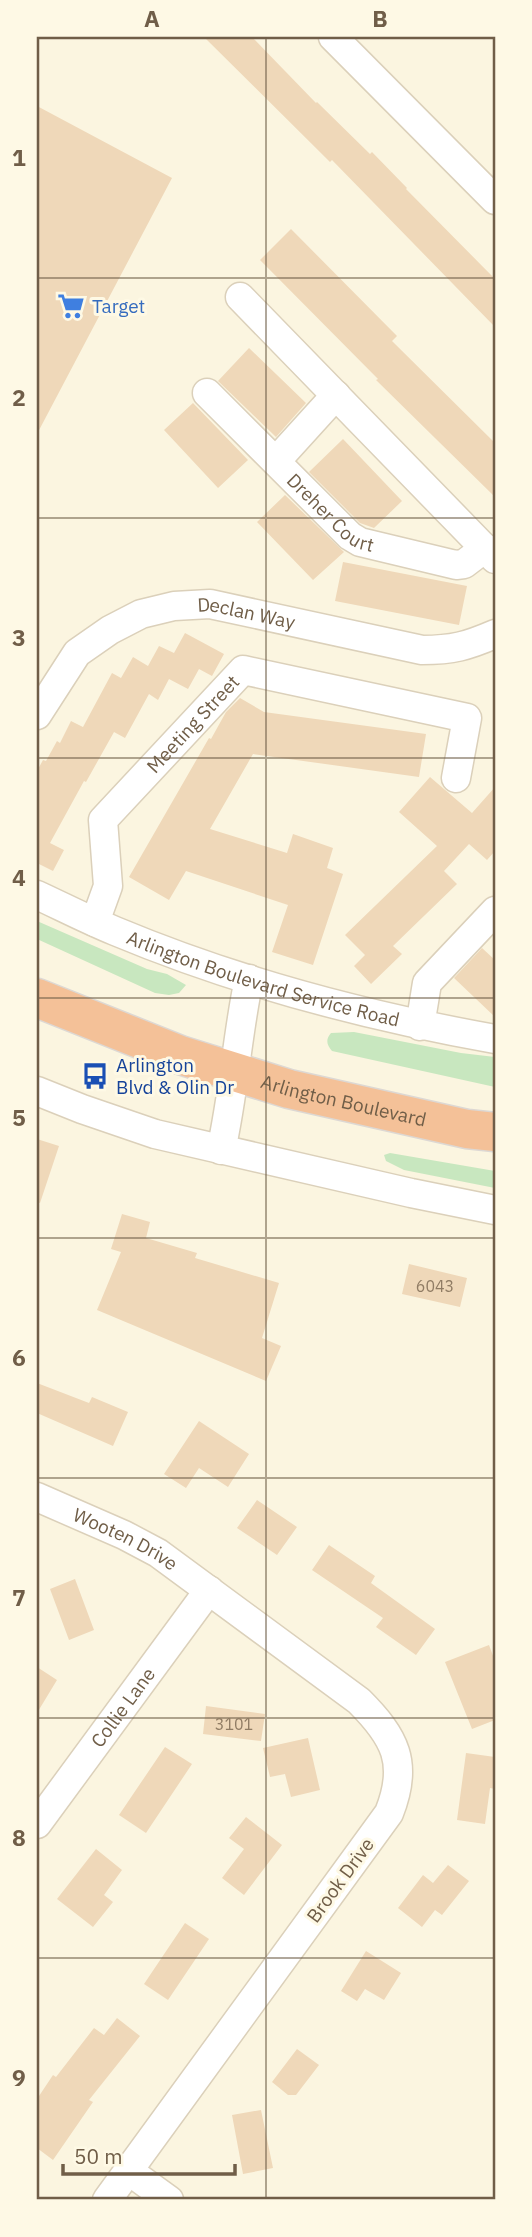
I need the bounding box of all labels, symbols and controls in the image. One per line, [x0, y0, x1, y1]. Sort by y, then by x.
text: A [144, 3, 160, 33]
text: B [372, 3, 388, 33]
text: 1 [12, 142, 26, 172]
supermarket icon: Target [56, 291, 86, 321]
place label: Target [92, 294, 145, 318]
text: 2 [12, 382, 26, 412]
street label: Dreher Court [282, 468, 376, 557]
street label: Declan Way [197, 592, 298, 634]
text: 3 [12, 622, 26, 652]
street label: Meeting Street [141, 670, 244, 778]
text: 4 [12, 862, 26, 892]
street label: Arlington Boulevard Service Road [123, 925, 402, 1032]
place label: Arlington Blvd & Olin Dr [116, 1053, 234, 1099]
bus stop icon: Arlington Blvd & Olin Dr [80, 1061, 110, 1091]
street label: Arlington Boulevard [258, 1069, 429, 1131]
text: 5 [12, 1102, 26, 1132]
house number: 6043 [416, 1276, 454, 1296]
text: 6 [12, 1342, 26, 1372]
street label: Wooten Drive [70, 1502, 183, 1576]
text: 7 [12, 1582, 26, 1612]
street label: Collie Lane [86, 1662, 160, 1752]
house number: 3101 [215, 1714, 253, 1734]
text: 8 [12, 1822, 26, 1852]
street label: Brook Drive [301, 1833, 379, 1927]
text: 9 [12, 2062, 26, 2092]
scale bar [63, 2132, 234, 2176]
text: 50 m [74, 2142, 123, 2170]

